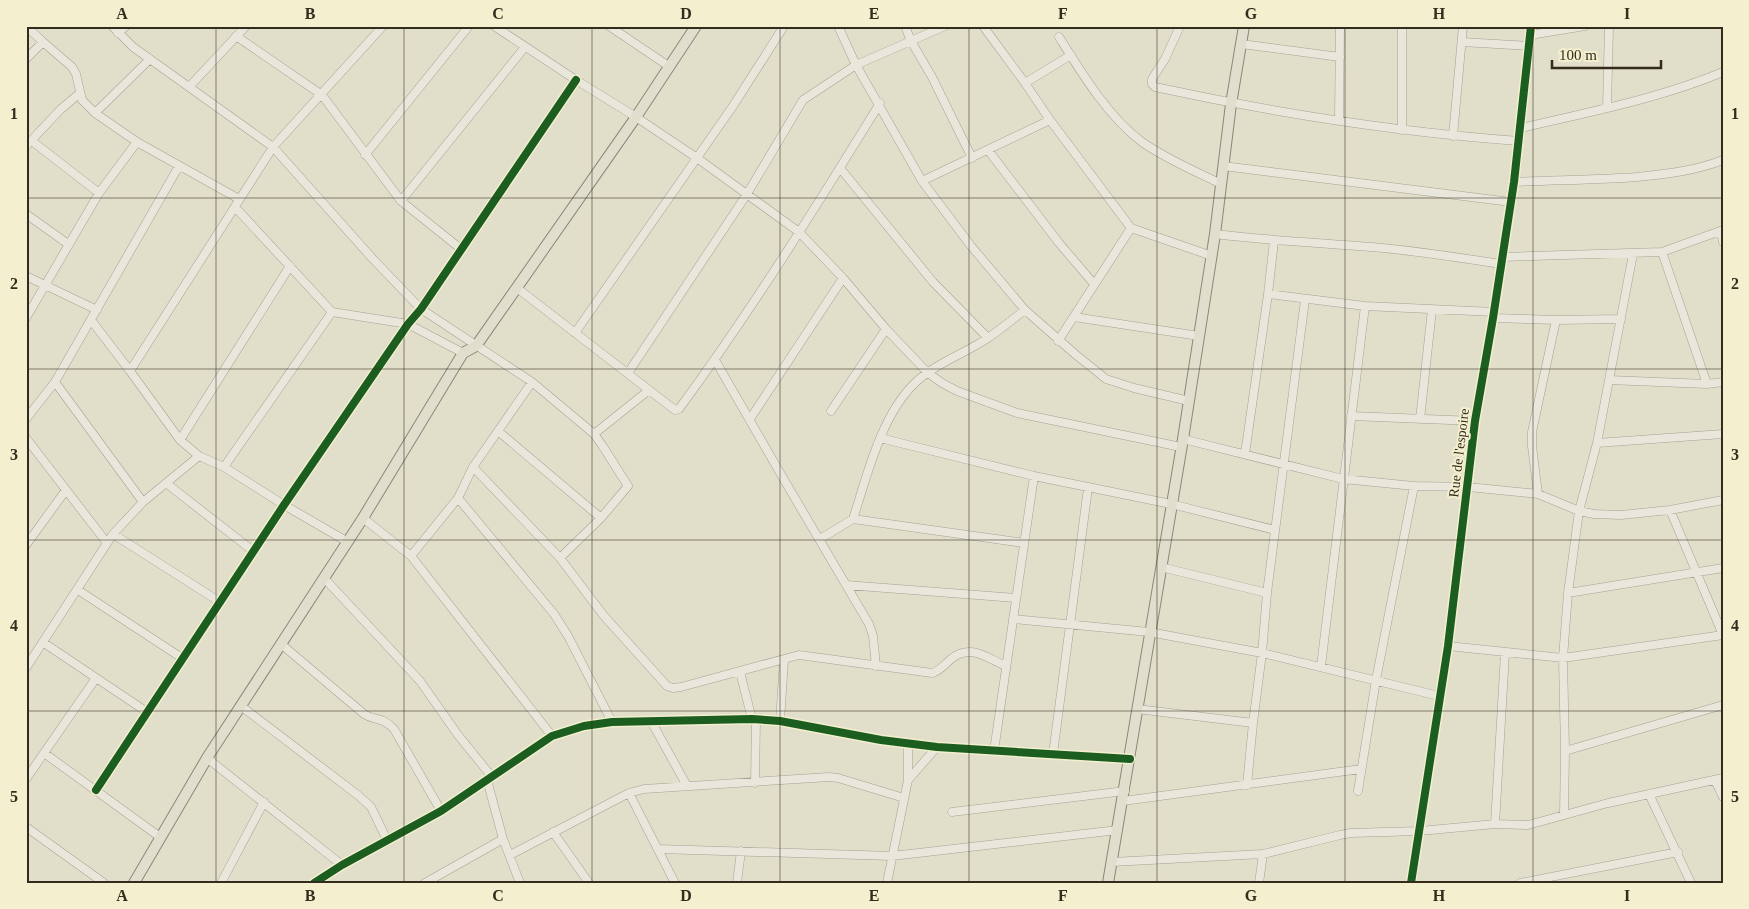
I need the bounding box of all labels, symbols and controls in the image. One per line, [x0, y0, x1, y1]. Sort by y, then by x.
text: A [116, 5, 128, 22]
text: B [305, 5, 316, 22]
text: C [492, 5, 504, 22]
text: D [680, 5, 692, 22]
text: E [869, 5, 879, 22]
text: F [1058, 5, 1068, 22]
text: G [1245, 5, 1258, 22]
text: H [1433, 5, 1446, 22]
text: I [1624, 5, 1630, 22]
scale bar [1552, 38, 1660, 70]
text: 100 m [1559, 47, 1597, 63]
text: 1 [10, 105, 18, 122]
text: 1 [1731, 105, 1739, 122]
text: 2 [10, 275, 18, 292]
text: 2 [1731, 275, 1739, 292]
street label: Rue de l'espoire [1446, 408, 1472, 498]
text: 3 [10, 446, 18, 463]
text: 3 [1731, 446, 1739, 463]
text: 4 [10, 617, 18, 634]
text: 4 [1731, 617, 1739, 634]
text: 5 [10, 788, 18, 805]
text: 5 [1731, 788, 1739, 805]
text: A [116, 887, 128, 904]
text: B [305, 887, 316, 904]
text: C [492, 887, 504, 904]
text: D [680, 887, 692, 904]
text: E [869, 887, 879, 904]
text: F [1058, 887, 1068, 904]
text: G [1245, 887, 1258, 904]
text: H [1433, 887, 1446, 904]
text: I [1624, 887, 1630, 904]

